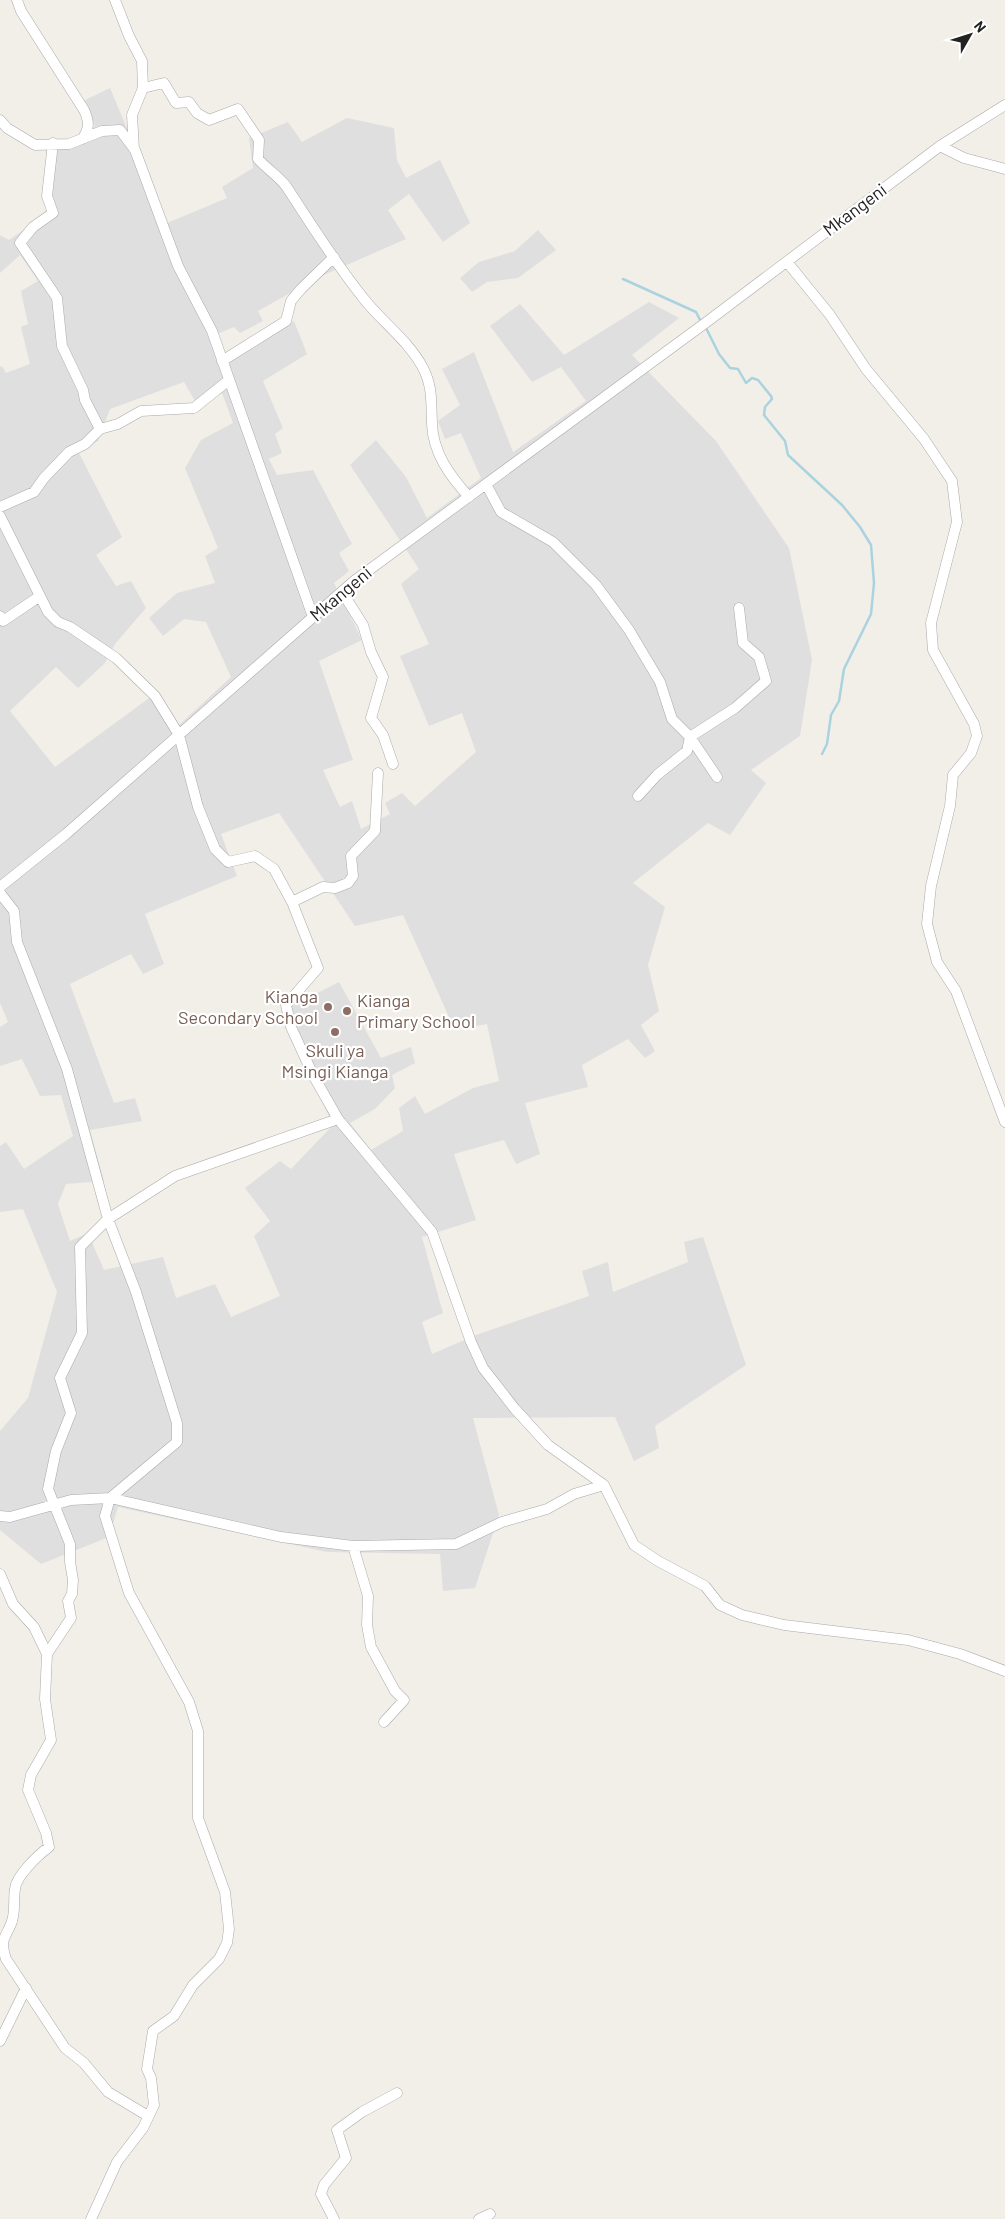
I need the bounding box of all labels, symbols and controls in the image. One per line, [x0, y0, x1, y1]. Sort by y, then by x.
north arrow [945, 10, 995, 60]
text: N [971, 18, 990, 35]
street label: Mkangeni [818, 178, 891, 240]
street label: Mkangeni [305, 561, 376, 625]
place label: Kianga Secondary School [178, 985, 318, 1028]
place label: Kianga Primary School [357, 989, 475, 1032]
marker: Kianga Secondary School [322, 1001, 334, 1013]
marker: Kianga Primary School [341, 1005, 353, 1017]
marker: Skuli ya Msingi Kianga [329, 1026, 341, 1038]
place label: Skuli ya Msingi Kianga [282, 1039, 388, 1082]

